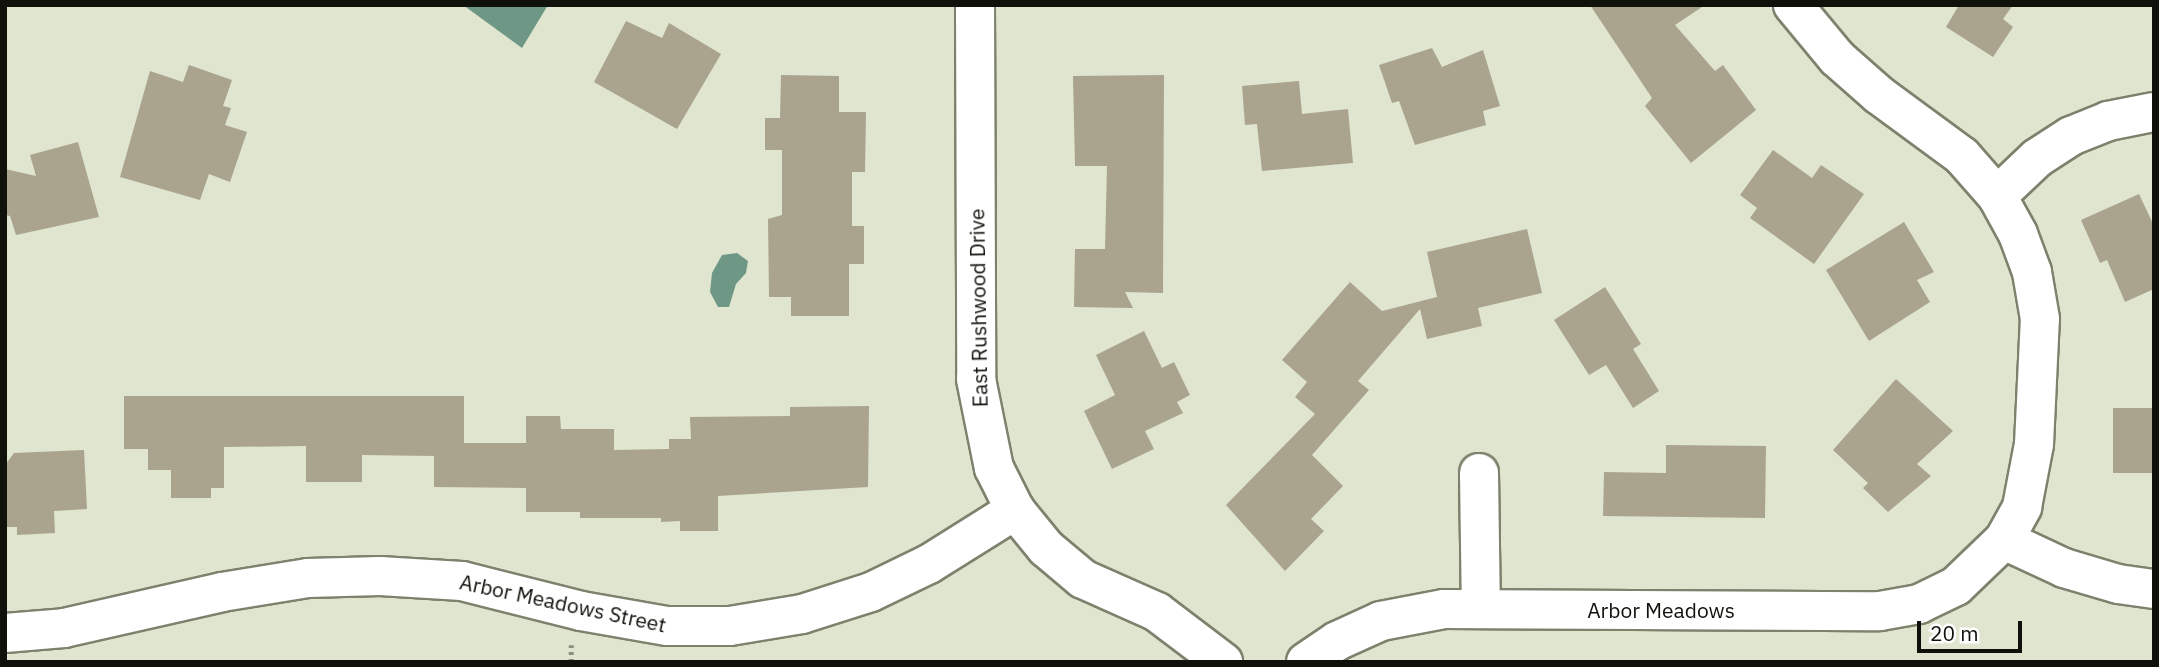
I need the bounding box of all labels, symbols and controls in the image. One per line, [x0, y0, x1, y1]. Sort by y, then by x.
street label: East Rushwood Drive [964, 208, 992, 408]
street label: Arbor Meadows Street [458, 569, 668, 637]
street label: Arbor Meadows [1587, 597, 1735, 623]
scale bar [1921, 608, 2026, 652]
text: 20 m [1930, 619, 1979, 647]

